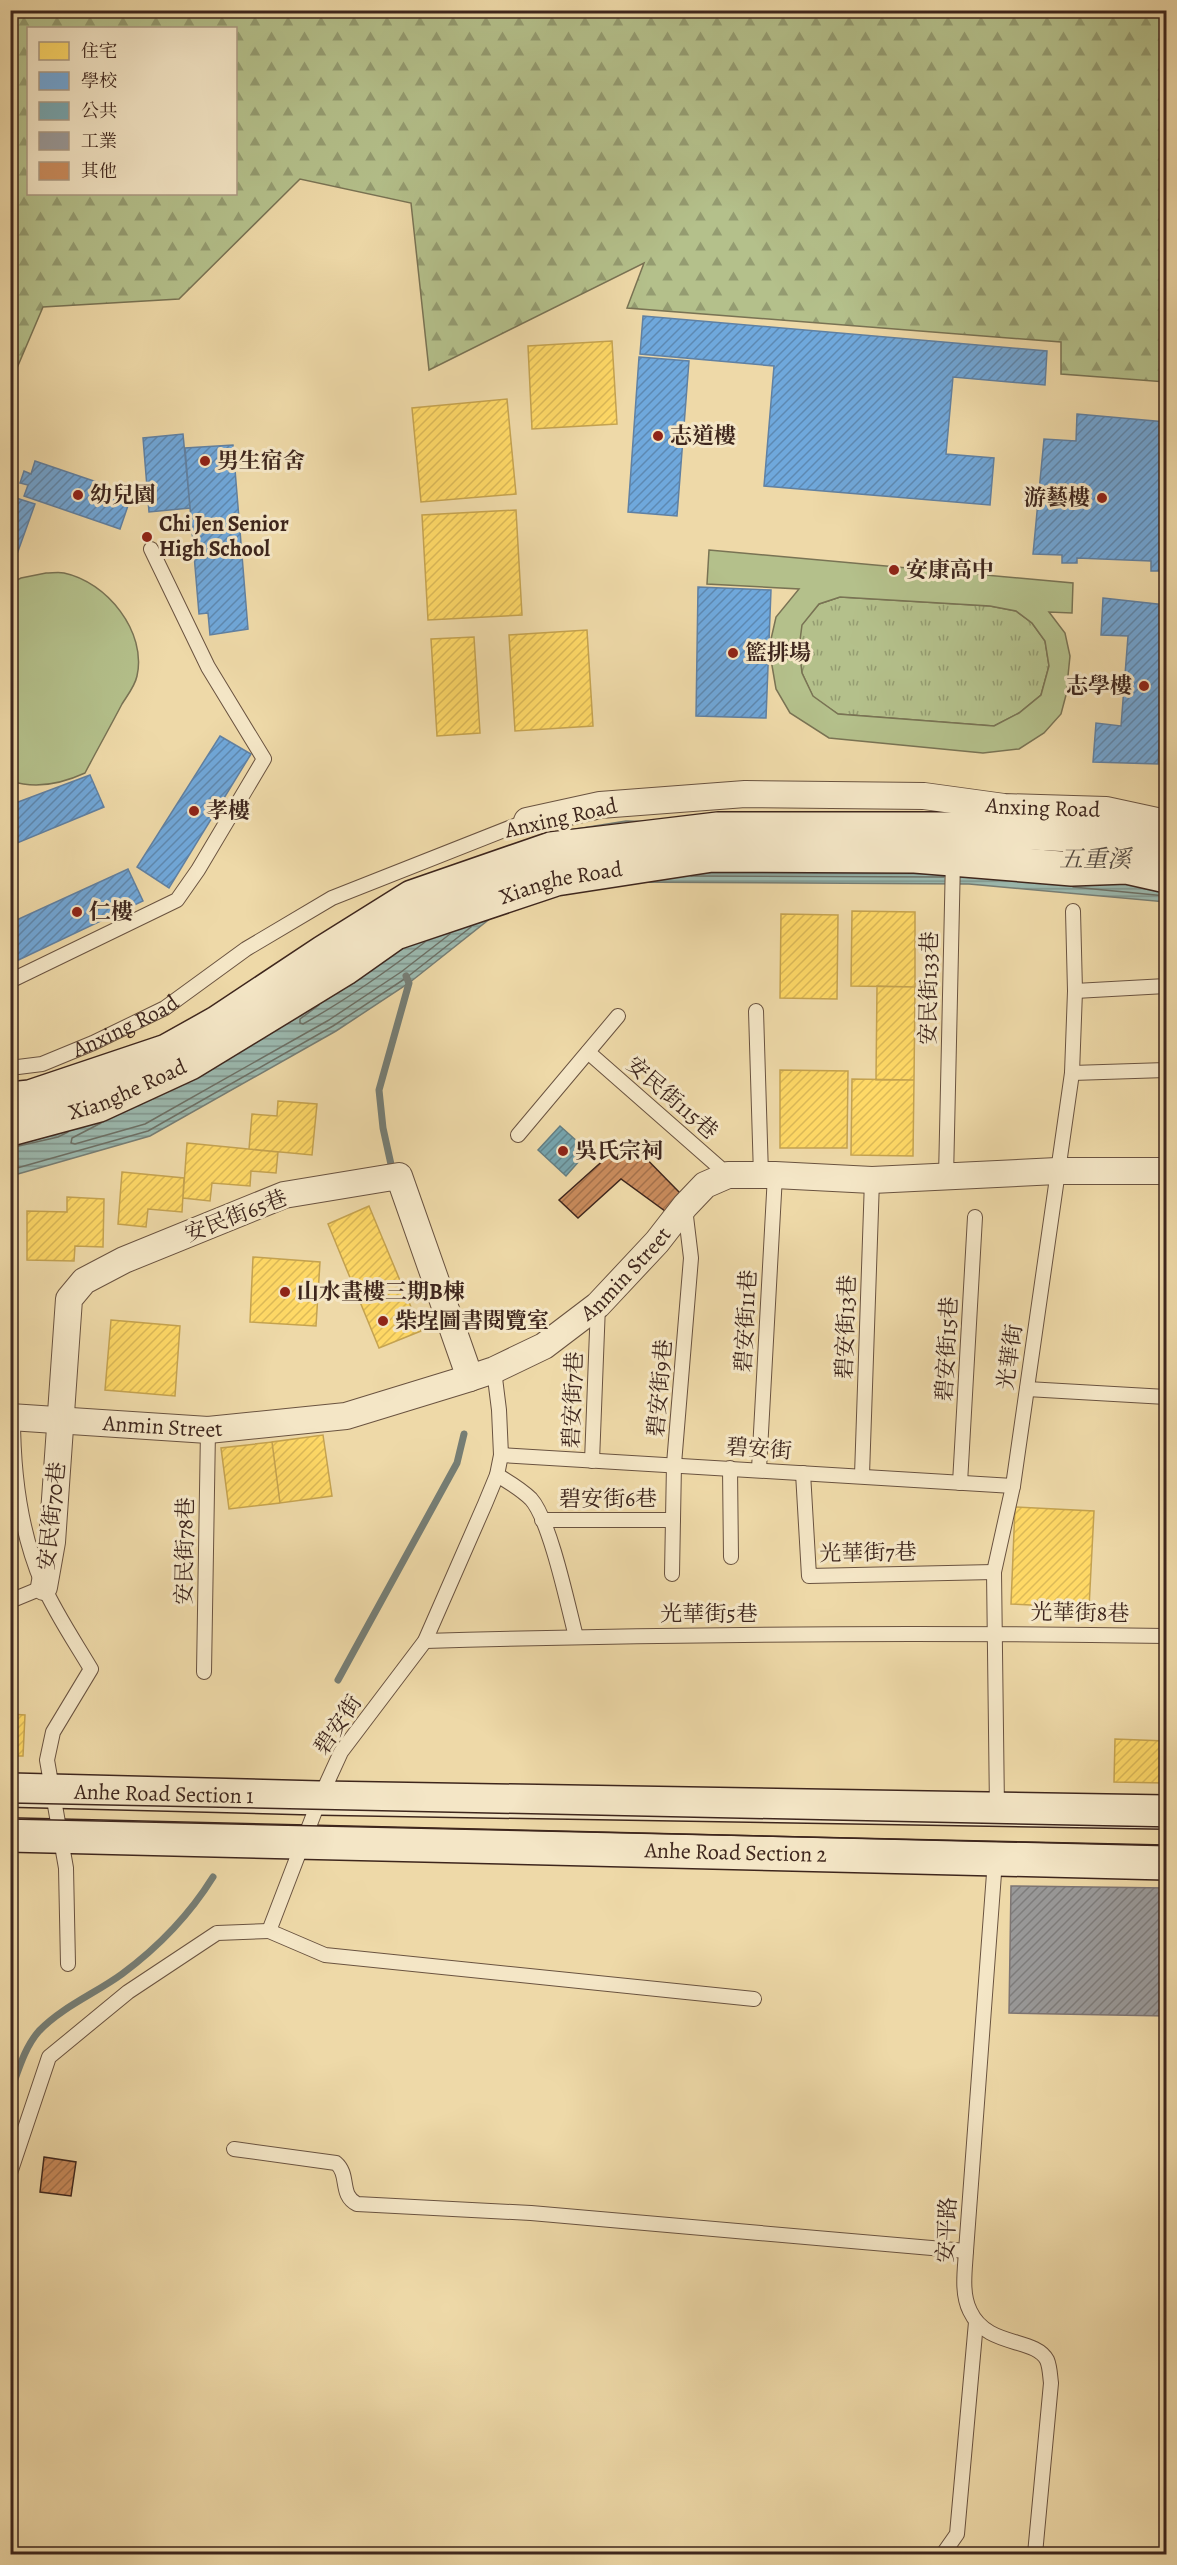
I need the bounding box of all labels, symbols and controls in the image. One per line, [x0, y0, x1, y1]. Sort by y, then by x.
legend [27, 27, 237, 195]
text: 住宅 [81, 39, 117, 63]
text: 學校 [81, 69, 117, 93]
text: 公共 [81, 99, 117, 123]
text: 工業 [81, 129, 117, 153]
text: 其他 [81, 159, 117, 183]
place label: 志道樓 [670, 421, 736, 451]
marker: 志道樓 [651, 429, 665, 443]
place label: 男生宿舍 [217, 446, 305, 476]
marker: 男生宿舍 [198, 454, 212, 468]
place label: 幼兒園 [90, 480, 156, 510]
place label: 游藝樓 [1024, 483, 1090, 513]
marker: 幼兒園 [71, 488, 85, 502]
marker: 游藝樓 [1095, 491, 1109, 505]
place label: Chi Jen Senior High School [159, 509, 289, 564]
marker: Chi Jen Senior High School [140, 530, 154, 544]
place label: 安康高中 [906, 555, 994, 585]
marker: 安康高中 [887, 563, 901, 577]
place label: 籃排場 [745, 638, 811, 668]
marker: 籃排場 [726, 646, 740, 660]
place label: 志學樓 [1066, 671, 1132, 701]
marker: 志學樓 [1137, 679, 1151, 693]
street label: Anxing Road [501, 790, 620, 846]
street label: Anxing Road [983, 790, 1101, 825]
place label: 孝樓 [206, 796, 250, 826]
marker: 孝樓 [187, 804, 201, 818]
water label: 五重溪 [1059, 843, 1134, 875]
street label: Xianghe Road [495, 854, 625, 912]
place label: 仁樓 [89, 897, 133, 927]
marker: 仁樓 [70, 905, 84, 919]
street label: 安民街133巷 [913, 931, 945, 1045]
street label: Anxing Road [67, 988, 185, 1065]
street label: 安民街115巷 [620, 1050, 724, 1146]
street label: Xianghe Road [65, 1052, 191, 1128]
place label: 吳氏宗祠 [575, 1136, 663, 1166]
marker: 吳氏宗祠 [556, 1144, 570, 1158]
street label: 安民街65巷 [180, 1183, 292, 1249]
street label: Anmin Street [574, 1221, 678, 1329]
street label: 碧安街11巷 [728, 1269, 764, 1373]
street label: 碧安街13巷 [829, 1274, 863, 1380]
place label: 山水畫樓三期B棟 [297, 1277, 465, 1307]
marker: 山水畫樓三期B棟 [278, 1285, 292, 1299]
street label: 碧安街15巷 [929, 1296, 965, 1402]
place label: 柴埕圖書閱覽室 [395, 1306, 549, 1336]
marker: 柴埕圖書閱覽室 [376, 1314, 390, 1328]
street label: 光華街 [991, 1322, 1029, 1392]
street label: 碧安街9巷 [641, 1338, 679, 1438]
street label: 碧安街7巷 [556, 1351, 590, 1449]
street label: Anmin Street [101, 1408, 224, 1445]
street label: 碧安街 [725, 1432, 793, 1466]
street label: 安民街70巷 [31, 1460, 73, 1572]
street label: 碧安街6巷 [559, 1484, 657, 1514]
street label: 安民街78巷 [169, 1497, 201, 1605]
street label: 光華街7巷 [819, 1537, 917, 1569]
street label: 光華街8巷 [1030, 1597, 1130, 1629]
street label: 光華街5巷 [660, 1599, 758, 1629]
street label: 碧安街 [307, 1689, 369, 1761]
street label: Anhe Road Section 1 [73, 1777, 254, 1811]
street label: Anhe Road Section 2 [643, 1835, 827, 1870]
street label: 安平路 [930, 2196, 964, 2264]

